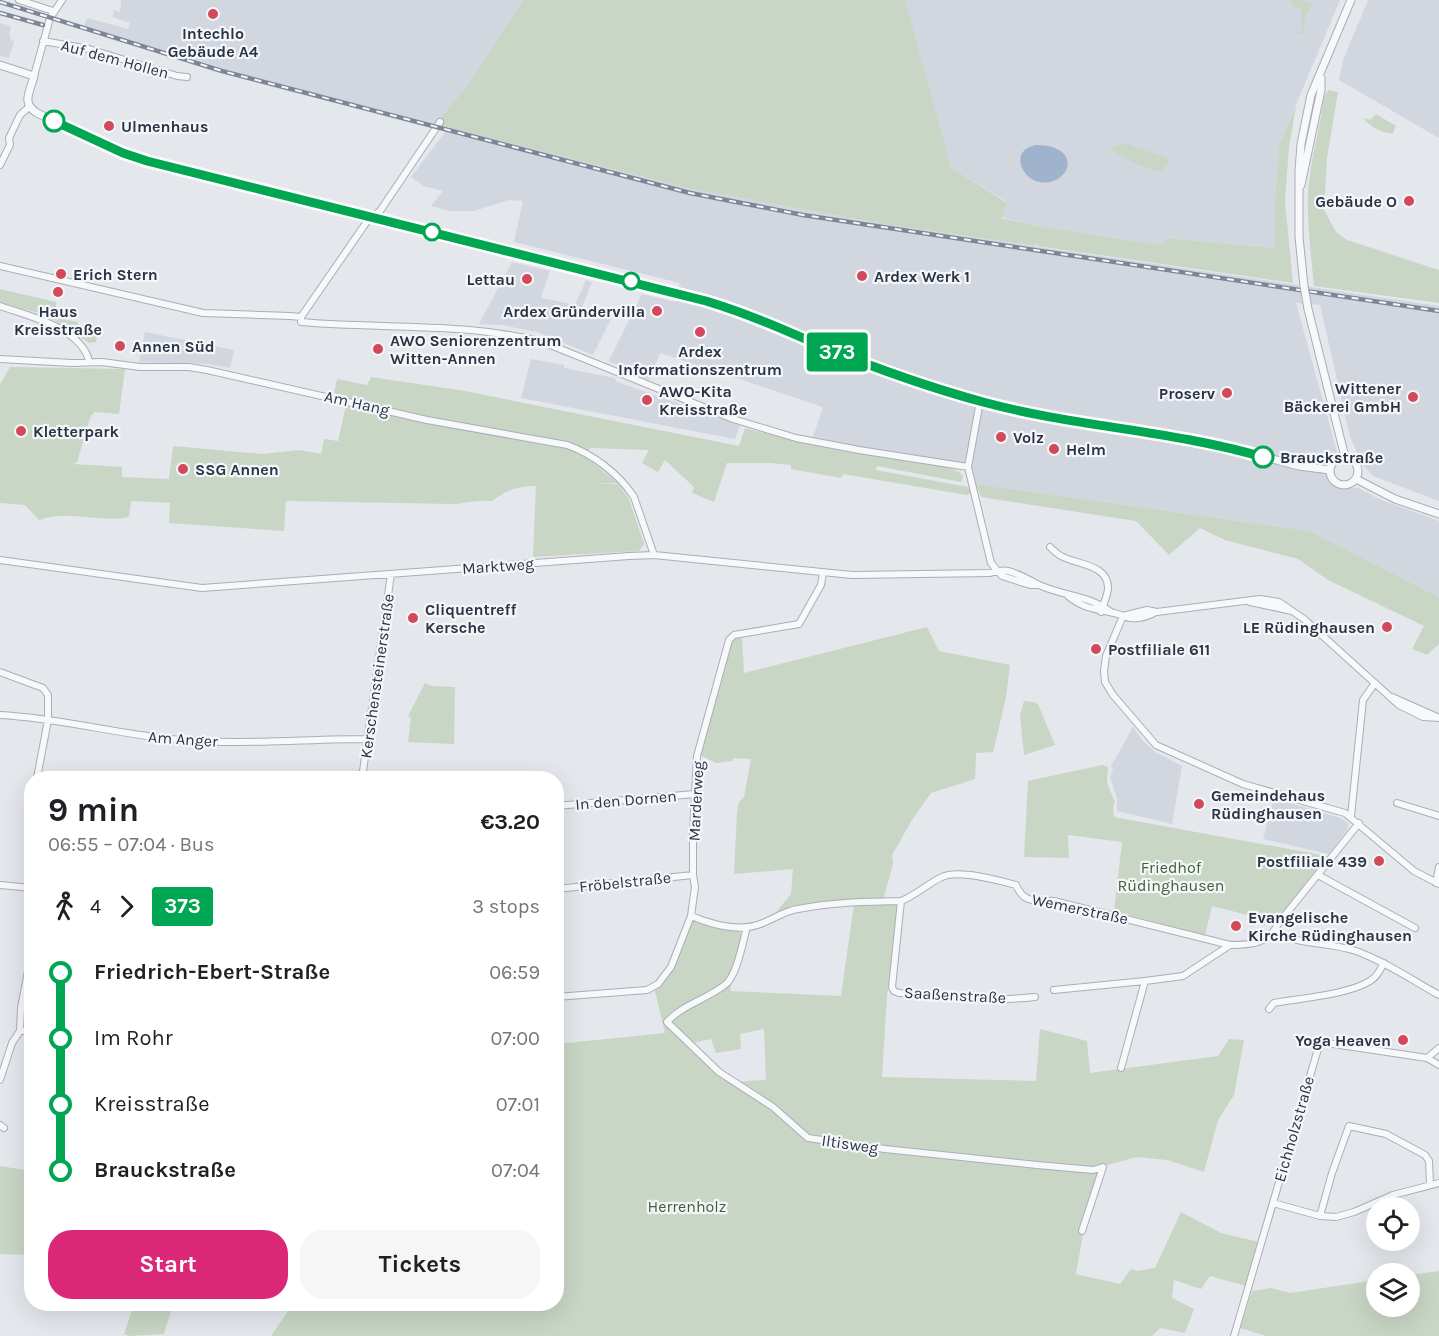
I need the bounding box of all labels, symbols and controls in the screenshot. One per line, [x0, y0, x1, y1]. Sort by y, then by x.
marker: Intechlo Gebäude A4 [206, 7, 220, 21]
place label: Intechlo Gebäude A4 [168, 24, 259, 61]
street label: Auf dem Hollen [59, 35, 171, 83]
unlabelled marker [43, 110, 65, 132]
place label: Ulmenhaus [121, 117, 208, 136]
marker: Ulmenhaus [102, 119, 116, 133]
place label: Gebäude O [1315, 192, 1397, 211]
marker: Gebäude O [1402, 194, 1416, 208]
unlabelled marker [423, 223, 441, 241]
place label: Erich Stern [73, 265, 158, 284]
marker: Erich Stern [54, 267, 68, 281]
place label: Ardex Werk 1 [874, 267, 970, 286]
marker: Ardex Werk 1 [855, 269, 869, 283]
place label: Lettau [467, 270, 515, 289]
marker: Lettau [520, 272, 534, 286]
unlabelled marker [622, 272, 640, 290]
marker: Haus Kreisstraße [51, 285, 65, 299]
place label: Haus Kreisstraße [14, 302, 102, 339]
place label: Ardex Gründervilla [503, 302, 645, 321]
marker: Ardex Gründervilla [650, 304, 664, 318]
marker: Ardex Informationszentrum [693, 325, 707, 339]
place label: AWO Seniorenzentrum Witten-Annen [390, 331, 561, 368]
line badge: 373 [802, 332, 872, 372]
place label: Annen Süd [132, 337, 215, 356]
marker: Annen Süd [113, 339, 127, 353]
text: 373 [819, 340, 855, 364]
marker: AWO Seniorenzentrum Witten-Annen [371, 342, 385, 356]
place label: Ardex Informationszentrum [618, 342, 782, 379]
place label: Wittener Bäckerei GmbH [1284, 379, 1402, 416]
place label: AWO-Kita Kreisstraße [659, 382, 747, 419]
place label: Proserv [1159, 384, 1216, 403]
street label: Am Hang [323, 386, 391, 420]
marker: Proserv [1220, 386, 1234, 400]
marker: Wittener Bäckerei GmbH [1406, 390, 1420, 404]
marker: AWO-Kita Kreisstraße [640, 393, 654, 407]
place label: Kletterpark [33, 422, 120, 441]
marker: Kletterpark [14, 424, 28, 438]
place label: Volz [1013, 428, 1044, 447]
marker: Volz [994, 430, 1008, 444]
place label: Helm [1066, 440, 1106, 459]
marker: Helm [1047, 442, 1061, 456]
marker: Brauckstraße [1252, 446, 1274, 468]
place label: Brauckstraße [1280, 448, 1383, 467]
place label: SSG Annen [195, 460, 279, 479]
marker: SSG Annen [176, 462, 190, 476]
street label: Marktweg [461, 554, 535, 578]
street label: Kerschensteinerstraße [356, 592, 398, 760]
place label: Cliquentreff Kersche [425, 600, 516, 637]
marker: Cliquentreff Kersche [406, 611, 420, 625]
place label: LE Rüdinghausen [1243, 618, 1375, 637]
marker: LE Rüdinghausen [1380, 620, 1394, 634]
place label: Postfiliale 611 [1108, 640, 1210, 659]
marker: Postfiliale 611 [1089, 642, 1103, 656]
street label: Am Anger [148, 727, 219, 751]
street label: Marderweg [684, 760, 708, 842]
street label: In den Dornen [575, 786, 677, 814]
place label: Gemeindehaus Rüdinghausen [1211, 786, 1325, 823]
text: 9 min [48, 791, 139, 829]
marker: Gemeindehaus Rüdinghausen [1192, 797, 1206, 811]
text: €3.20 [480, 809, 540, 835]
text: 06:55 – 07:04 · Bus [48, 833, 215, 856]
place label: Postfiliale 439 [1257, 852, 1367, 871]
marker: Postfiliale 439 [1372, 854, 1386, 868]
park label: Friedhof Rüdinghausen [1118, 858, 1224, 895]
street label: Fröbelstraße [578, 868, 672, 896]
icon: walk [48, 890, 81, 923]
icon: forward [110, 890, 143, 923]
street label: Wemerstraße [1030, 890, 1130, 928]
text: 373 [164, 894, 201, 918]
text: 4 [90, 895, 101, 918]
text: 3 stops [472, 895, 540, 918]
place label: Evangelische Kirche Rüdinghausen [1248, 908, 1412, 945]
marker: Evangelische Kirche Rüdinghausen [1229, 919, 1243, 933]
text: Friedrich-Ebert-Straße [94, 959, 330, 985]
text: 06:59 [489, 961, 540, 984]
street label: Saaßenstraße [904, 983, 1006, 1007]
text: Im Rohr [94, 1025, 173, 1051]
text: 07:00 [490, 1027, 540, 1050]
place label: Yoga Heaven [1295, 1031, 1391, 1050]
marker: Yoga Heaven [1396, 1033, 1410, 1047]
street label: Eichholzstraße [1270, 1074, 1318, 1184]
text: Kreisstraße [94, 1091, 209, 1117]
text: 07:01 [496, 1093, 540, 1116]
street label: Iltisweg [820, 1131, 880, 1157]
text: Brauckstraße [94, 1157, 236, 1183]
text: 07:04 [491, 1159, 540, 1182]
park label: Herrenholz [648, 1197, 726, 1216]
map controls [1366, 1197, 1420, 1317]
button: locate [1366, 1197, 1420, 1251]
button: Start [48, 1230, 288, 1299]
button: Tickets [300, 1230, 540, 1299]
button: layers [1366, 1263, 1420, 1317]

